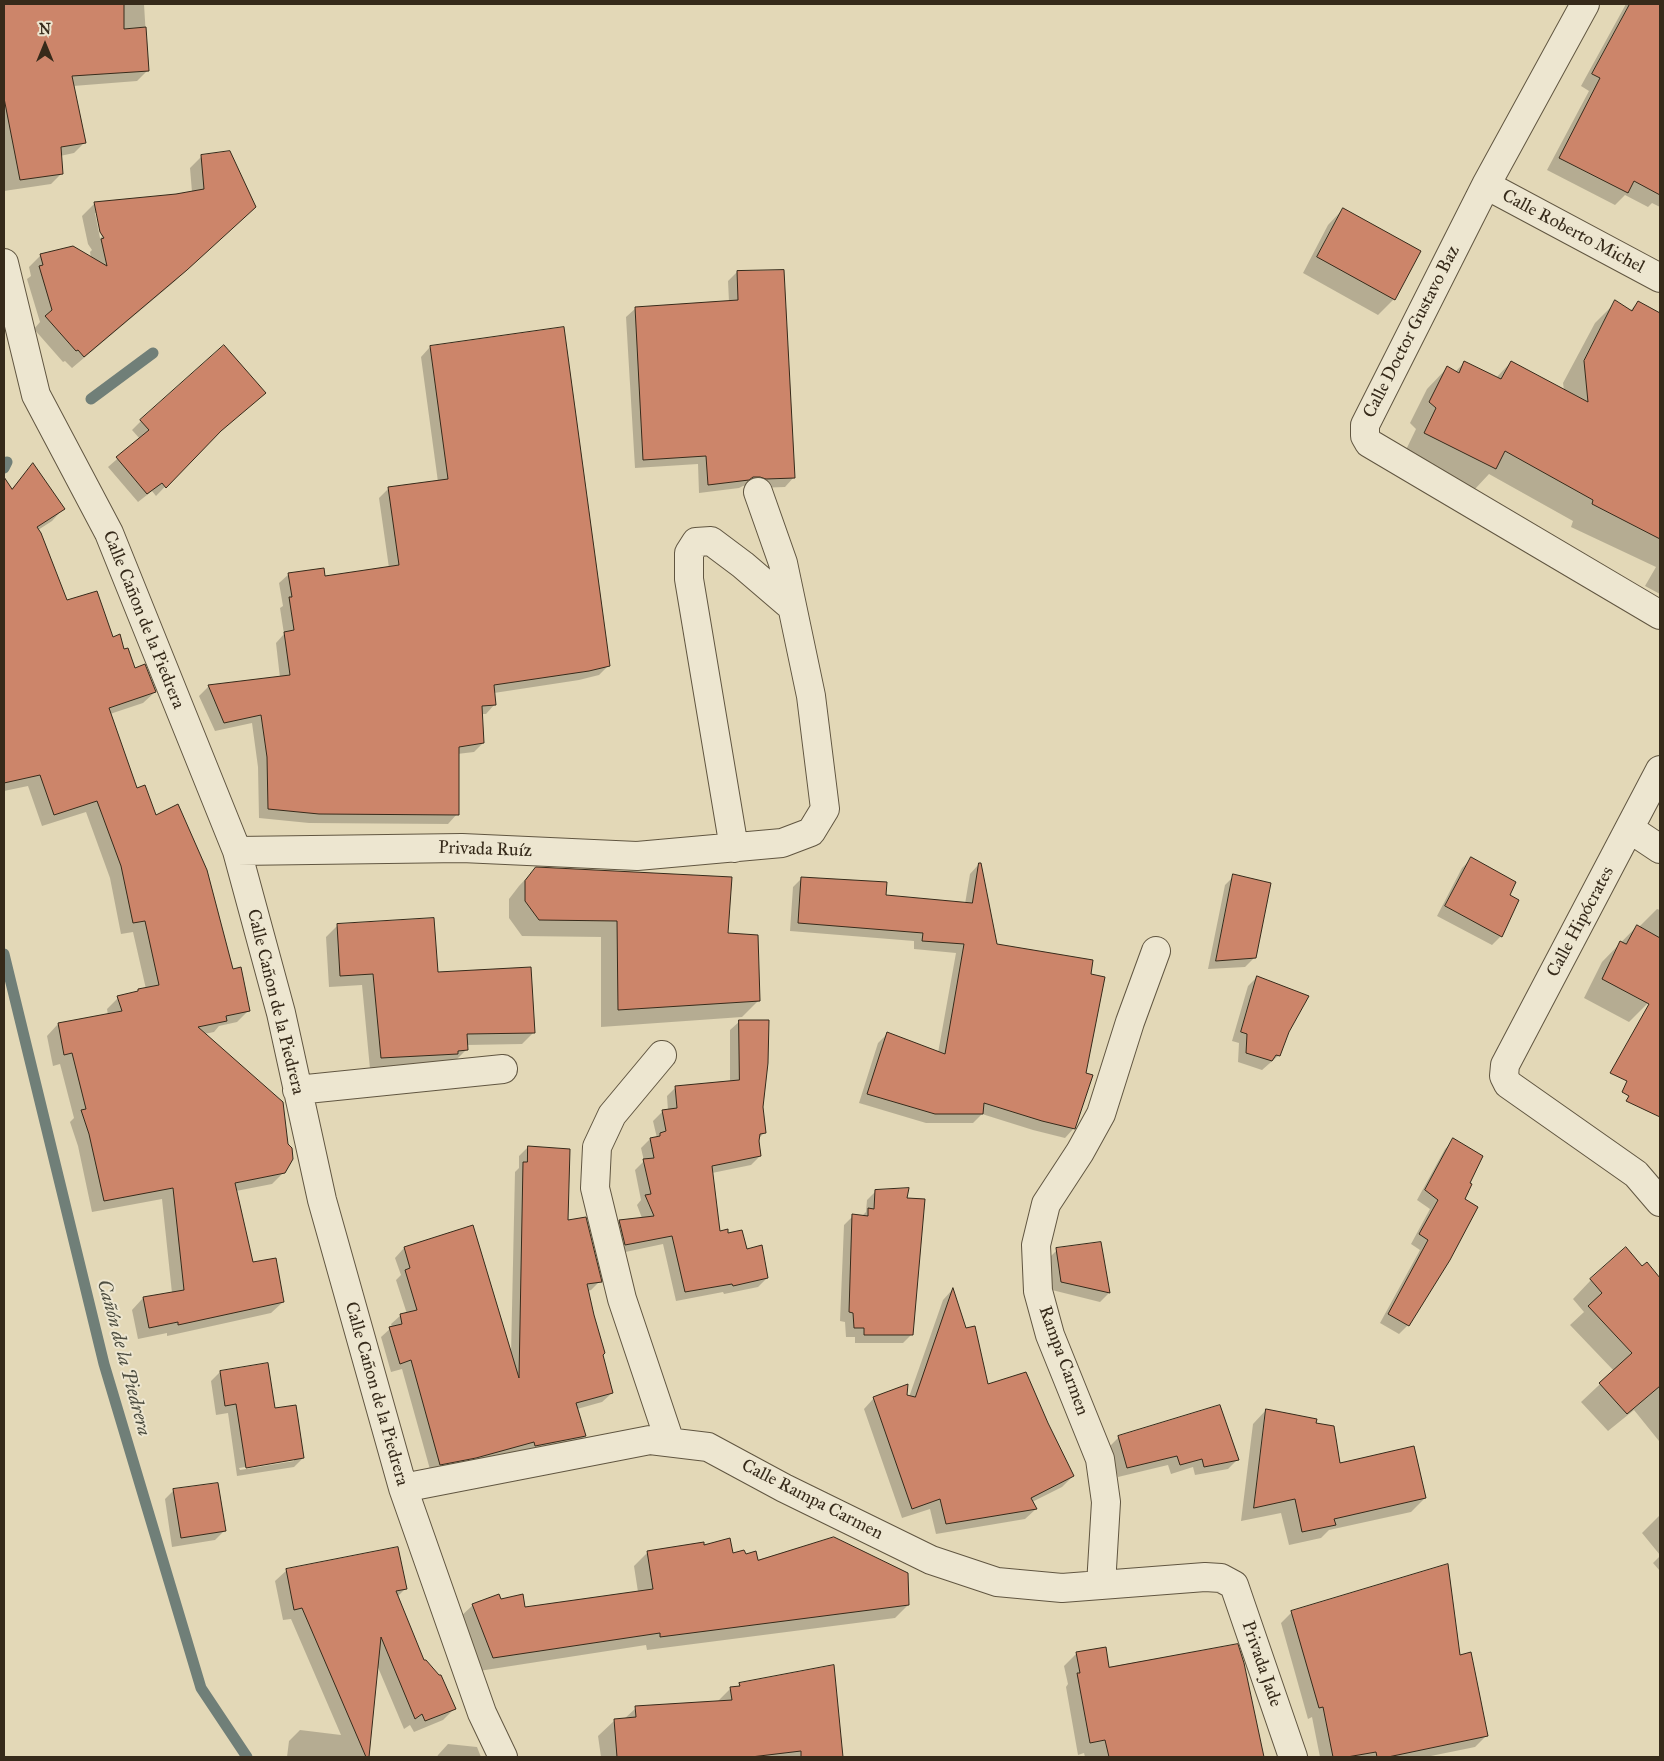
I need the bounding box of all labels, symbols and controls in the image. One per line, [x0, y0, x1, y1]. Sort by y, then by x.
north arrow [20, 20, 70, 70]
text: N [39, 21, 51, 38]
street label: Calle Roberto Michel [1498, 185, 1648, 279]
street label: Calle Doctor Gustavo Baz [1359, 242, 1465, 422]
street label: Calle Cañon de la Piedrera [97, 528, 189, 712]
street label: Privada Ruíz [438, 838, 532, 862]
street label: Calle Hipócrates [1543, 863, 1619, 981]
street label: Calle Cañon de la Piedrera [242, 907, 308, 1097]
water label: Cañón de la Piedrera [91, 1277, 155, 1439]
street label: Calle Cañon de la Piedrera [339, 1300, 413, 1488]
street label: Rampa Carmen [1033, 1303, 1093, 1419]
street label: Calle Rampa Carmen [738, 1455, 886, 1545]
street label: Privada Jade [1236, 1618, 1286, 1710]

